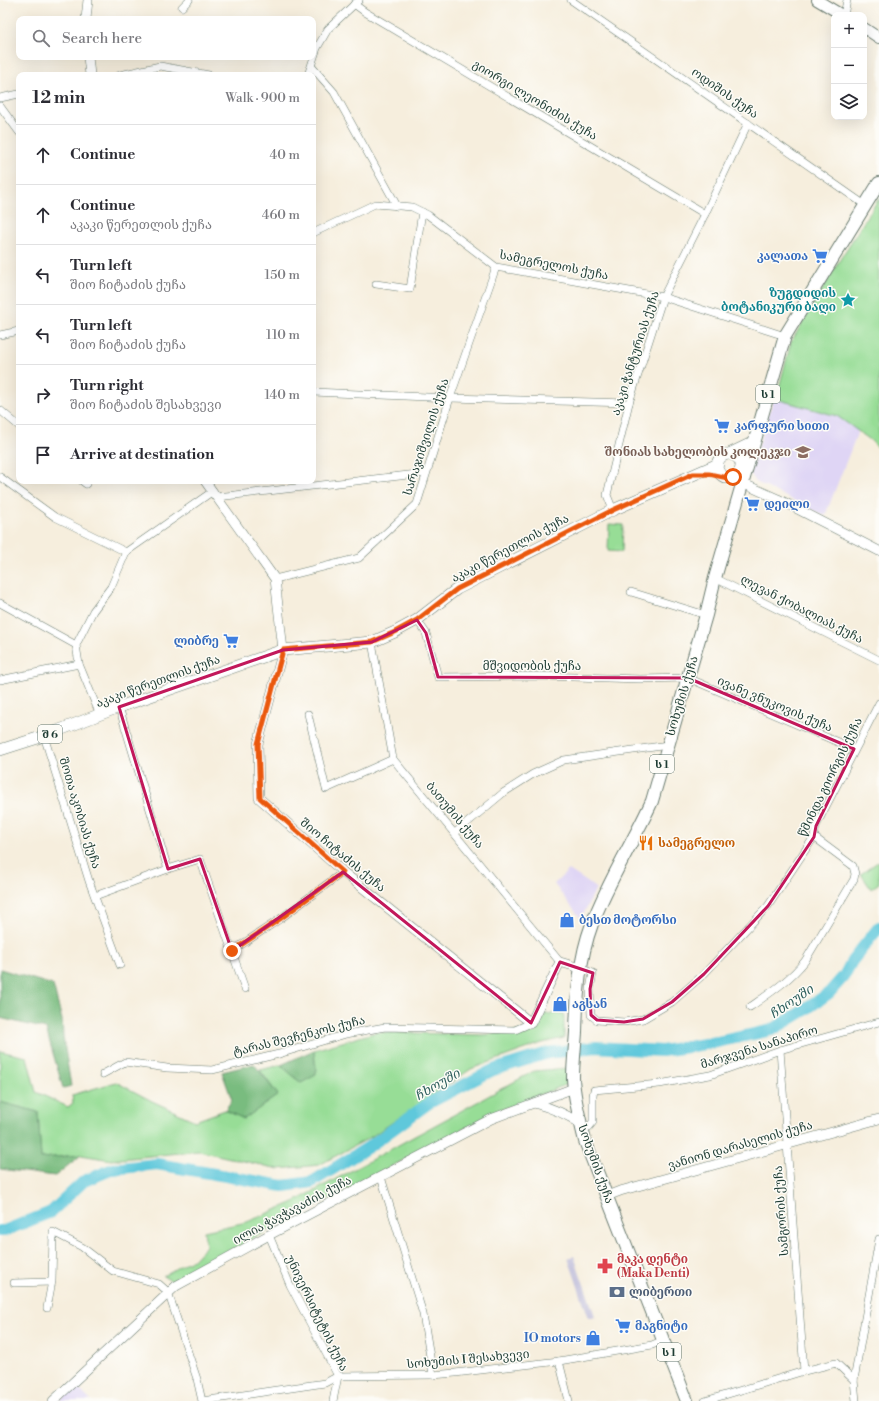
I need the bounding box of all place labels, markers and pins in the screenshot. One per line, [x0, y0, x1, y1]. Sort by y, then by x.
supermarket icon: კალათა [811, 247, 829, 265]
place label: კალათა [757, 249, 808, 264]
place label: ზუგდიდის ბოტანიკური ბაღი [721, 286, 836, 315]
place icon: ზუგდიდის ბოტანიკური ბაღი [839, 291, 857, 309]
supermarket icon: კარფური სითი [713, 417, 731, 435]
place label: კარფური სითი [734, 419, 830, 434]
school or university icon: შონიას სახელობის კოლეკჯი [794, 443, 812, 461]
place label: შონიას სახელობის კოლეკჯი [604, 445, 791, 460]
supermarket icon: დეილი [743, 495, 761, 513]
place label: დეილი [764, 497, 810, 512]
supermarket icon: ლიბრე [222, 632, 240, 650]
place label: ლიბრე [174, 634, 219, 649]
restaurant icon: სამეგრელო [637, 834, 655, 852]
place label: სამეგრელო [658, 836, 735, 851]
shop icon: ბესთ მოტორსი [558, 911, 576, 929]
place label: ბესთ მოტორსი [579, 913, 677, 928]
shop icon: აგსან [551, 995, 569, 1013]
place label: აგსან [572, 997, 607, 1012]
place label: მაკა დენტი (Maka Denti) [617, 1252, 690, 1281]
pharmacy icon: მაკა დენტი (Maka Denti) [596, 1257, 614, 1275]
bank icon: ლიბერთი [608, 1283, 626, 1301]
place label: ლიბერთი [629, 1285, 692, 1300]
supermarket icon: მაგნიტი [614, 1317, 632, 1335]
place label: მაგნიტი [635, 1319, 688, 1334]
shop icon: IO motors [584, 1329, 602, 1347]
place label: IO motors [524, 1331, 581, 1346]

